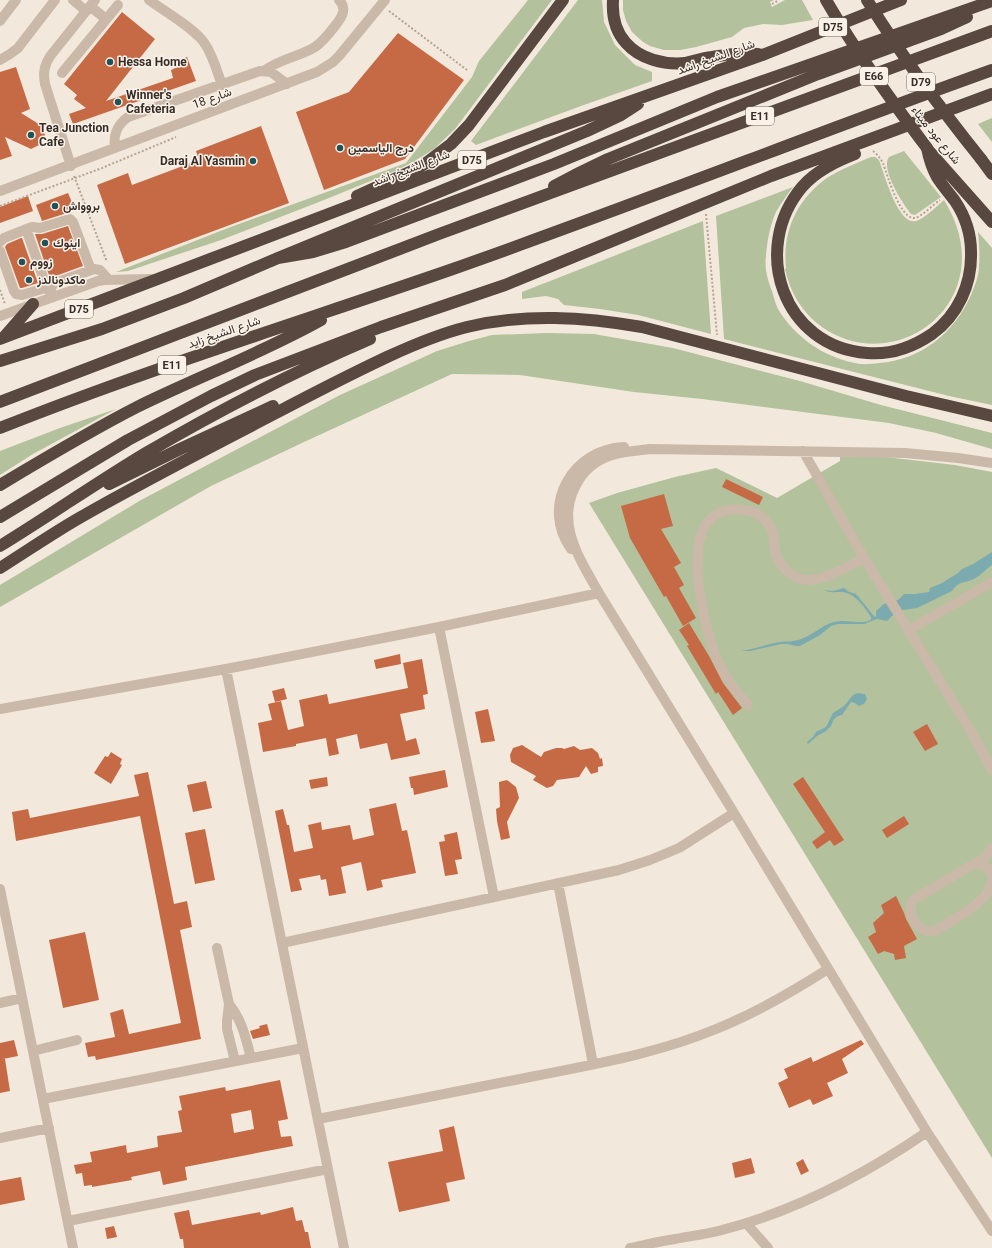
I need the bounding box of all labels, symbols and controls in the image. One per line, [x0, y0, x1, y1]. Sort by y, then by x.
road number: D75 [819, 18, 847, 36]
street label: شارع الشيخ راشد [675, 36, 757, 79]
place label: Hessa Home [118, 55, 187, 69]
marker: Hessa Home [105, 57, 115, 67]
road number: E66 [860, 67, 888, 85]
road number: D79 [907, 73, 935, 91]
street label: شارع 18 [191, 84, 234, 113]
place label: Winner's Cafeteria [126, 88, 176, 116]
marker: Winner's Cafeteria [113, 97, 123, 107]
street label: شارع عود ميثاء [907, 103, 964, 168]
road number: E11 [746, 107, 774, 125]
place label: Tea Junction Cafe [39, 121, 109, 149]
marker: Tea Junction Cafe [26, 130, 36, 140]
place label: درج الياسمين [348, 141, 414, 156]
marker: درج الياسمين [335, 143, 345, 153]
street label: شارع الشيخ راشد [370, 147, 452, 191]
road number: D75 [458, 151, 486, 169]
place label: Daraj Al Yasmin [160, 154, 245, 168]
marker: Daraj Al Yasmin [248, 156, 258, 166]
place label: بروواش [63, 199, 100, 214]
marker: بروواش [50, 201, 60, 211]
place label: اينوك [53, 236, 80, 251]
marker: اينوك [40, 238, 50, 248]
place label: زووم [30, 255, 53, 270]
marker: زووم [17, 257, 27, 267]
place label: ماكدونالدز [36, 273, 86, 288]
marker: ماكدونالدز [24, 275, 34, 285]
road number: D75 [65, 300, 93, 318]
street label: شارع الشيخ زايد [186, 313, 263, 353]
road number: E11 [158, 356, 186, 374]

